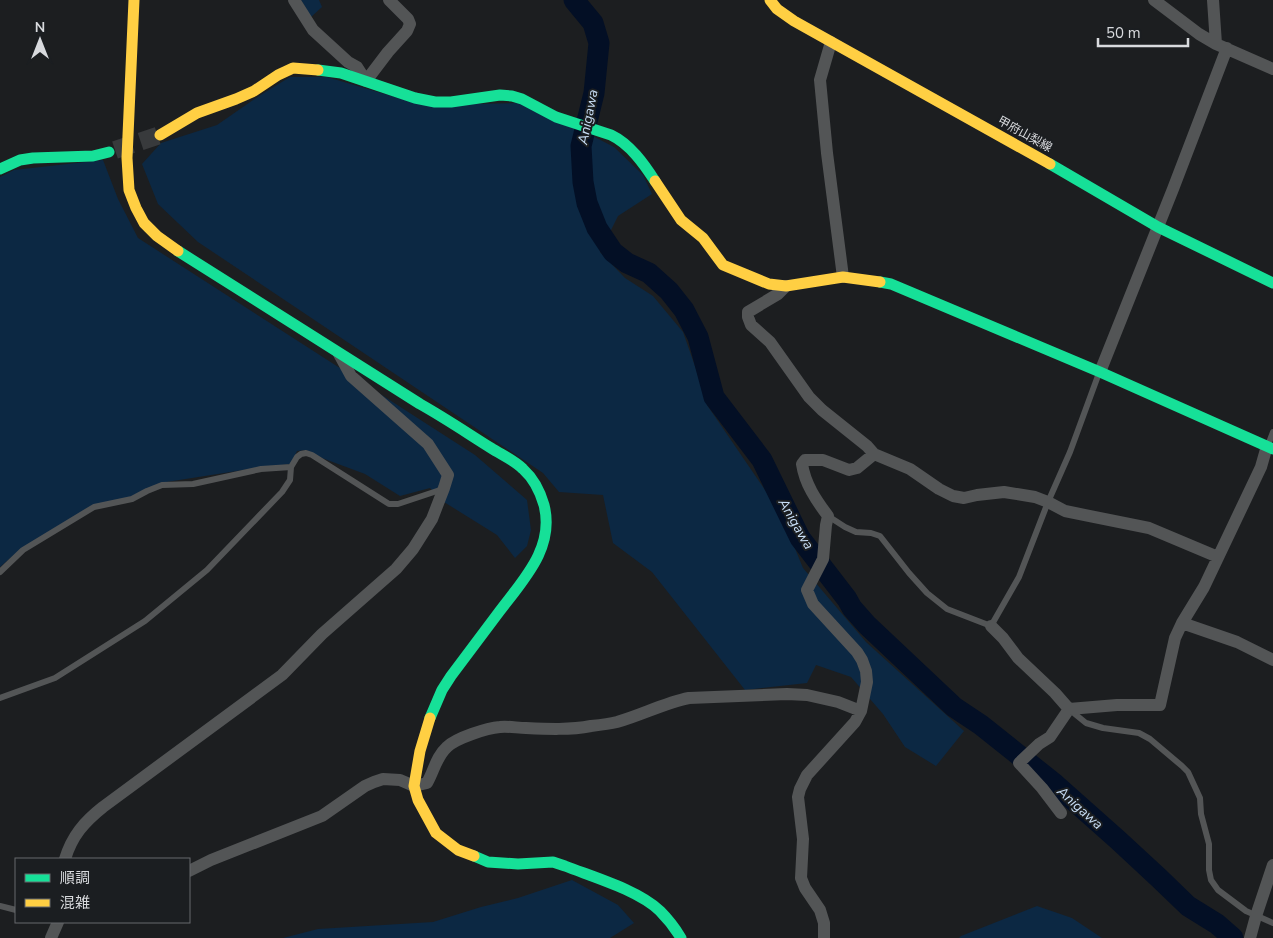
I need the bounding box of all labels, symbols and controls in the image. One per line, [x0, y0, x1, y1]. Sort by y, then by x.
north arrow [15, 15, 65, 65]
scale bar [1098, 15, 1188, 47]
text: N [35, 18, 45, 37]
text: 50 m [1106, 23, 1141, 43]
water label: Anigawa [573, 88, 603, 147]
street label: 甲府山梨線 [995, 112, 1055, 156]
water label: Anigawa [773, 494, 818, 553]
water label: Anigawa [1052, 782, 1107, 834]
legend [15, 858, 190, 923]
text: 順調 [60, 868, 90, 888]
text: 混雑 [60, 893, 90, 913]

